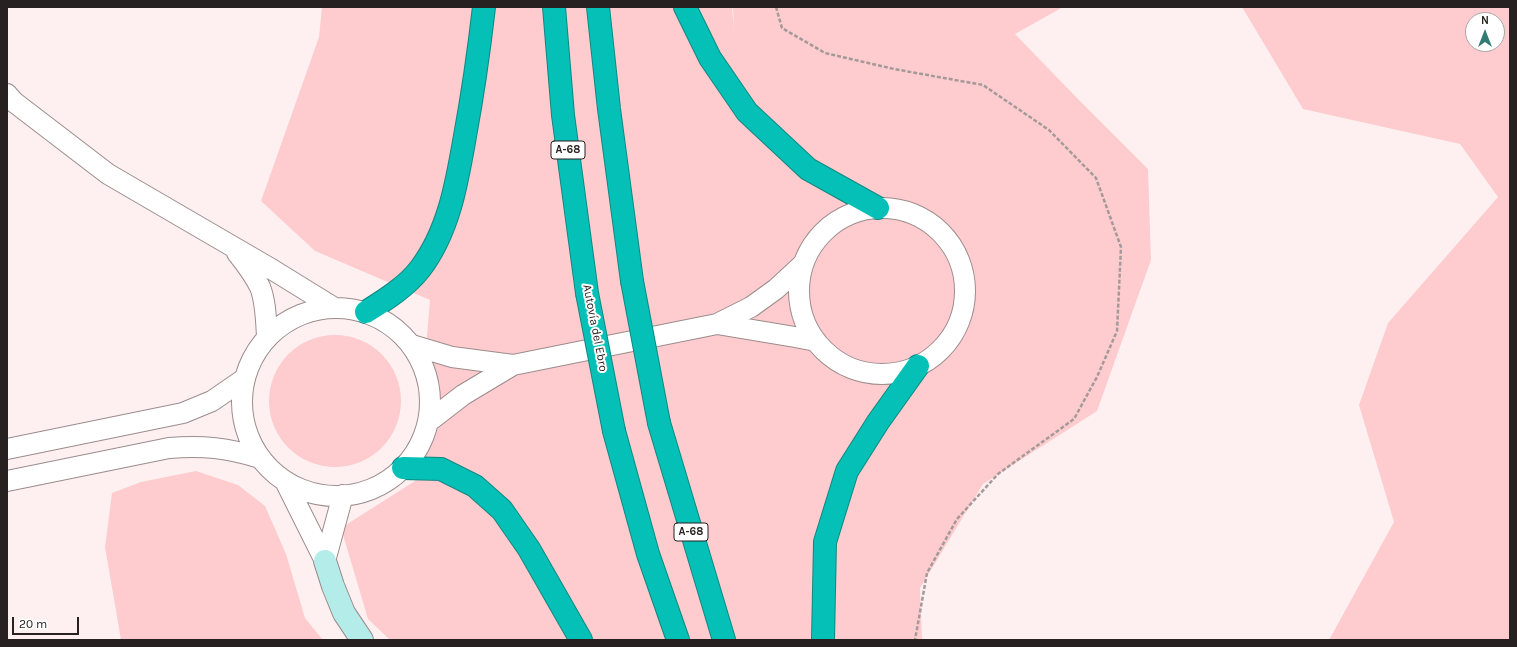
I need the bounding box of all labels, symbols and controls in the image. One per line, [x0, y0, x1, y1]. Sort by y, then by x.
north arrow [1465, 12, 1505, 52]
text: N [1481, 14, 1489, 27]
road number: A-68 [551, 141, 585, 159]
street label: Autovía del Ebro [579, 283, 611, 373]
road number: A-68 [674, 523, 708, 541]
scale bar [14, 609, 81, 635]
text: 20 m [19, 617, 47, 631]

